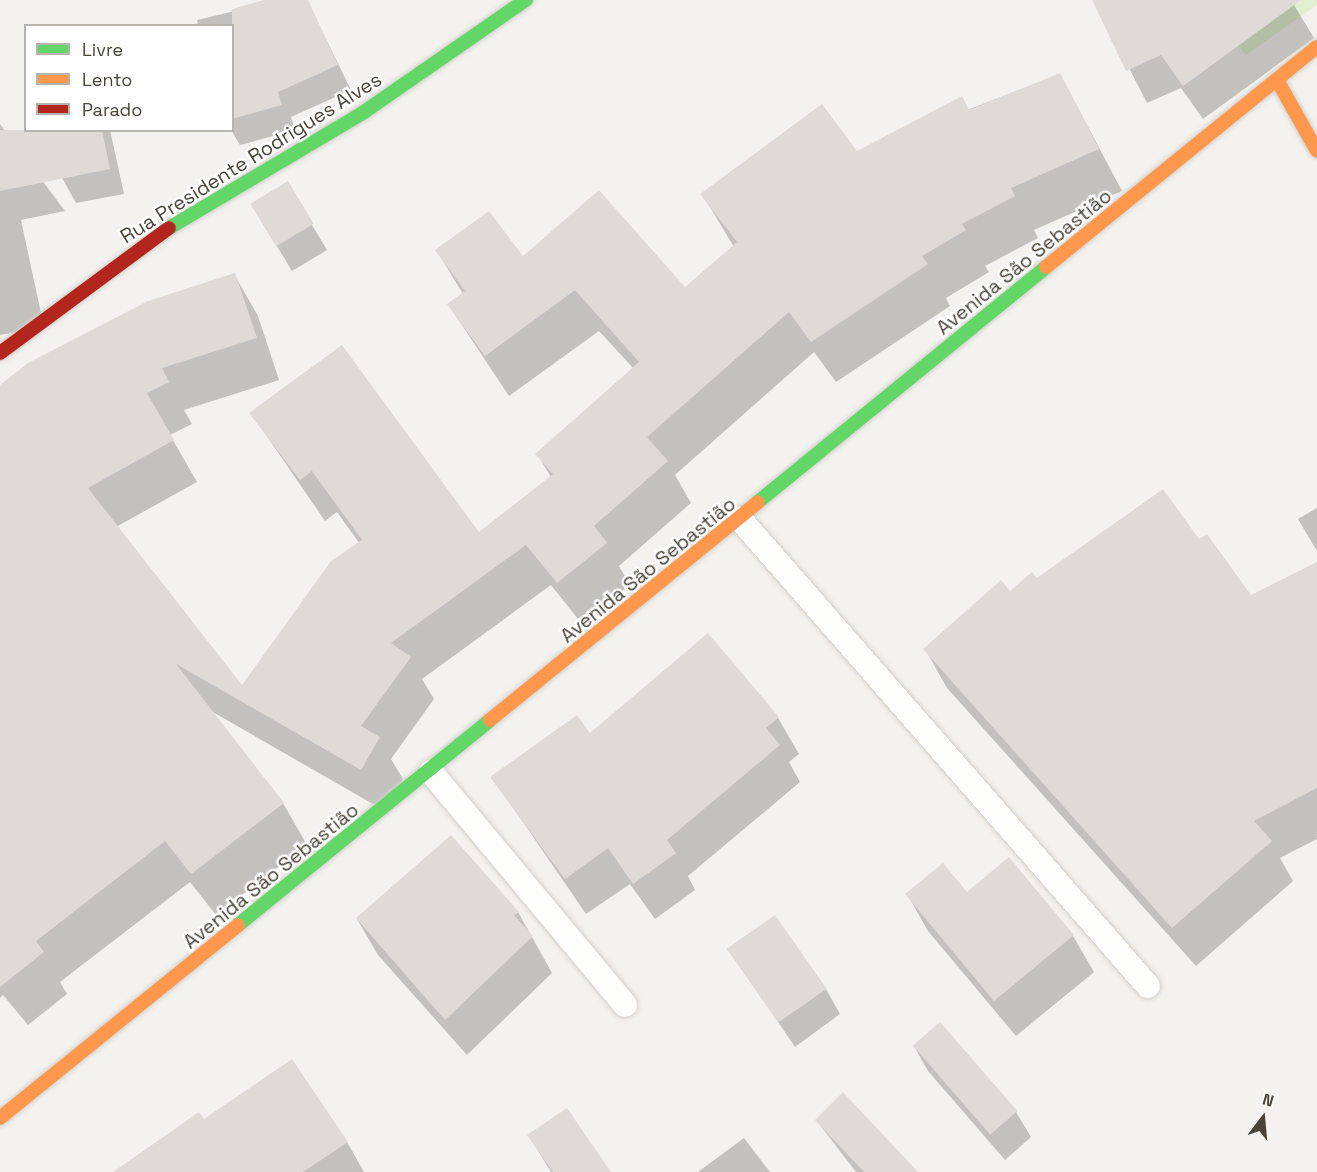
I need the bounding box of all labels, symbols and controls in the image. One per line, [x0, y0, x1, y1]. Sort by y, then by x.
legend [24, 24, 234, 132]
text: Livre [82, 38, 123, 61]
street label: Rua Presidente Rodrigues Alves [116, 67, 386, 249]
text: Lento [82, 68, 132, 91]
text: Parado [82, 98, 142, 121]
street label: Avenida São Sebastião [932, 184, 1116, 340]
street label: Avenida São Sebastião [556, 492, 740, 648]
street label: Avenida São Sebastião [179, 798, 363, 954]
north arrow [1233, 1088, 1293, 1148]
text: N [1260, 1089, 1276, 1112]

